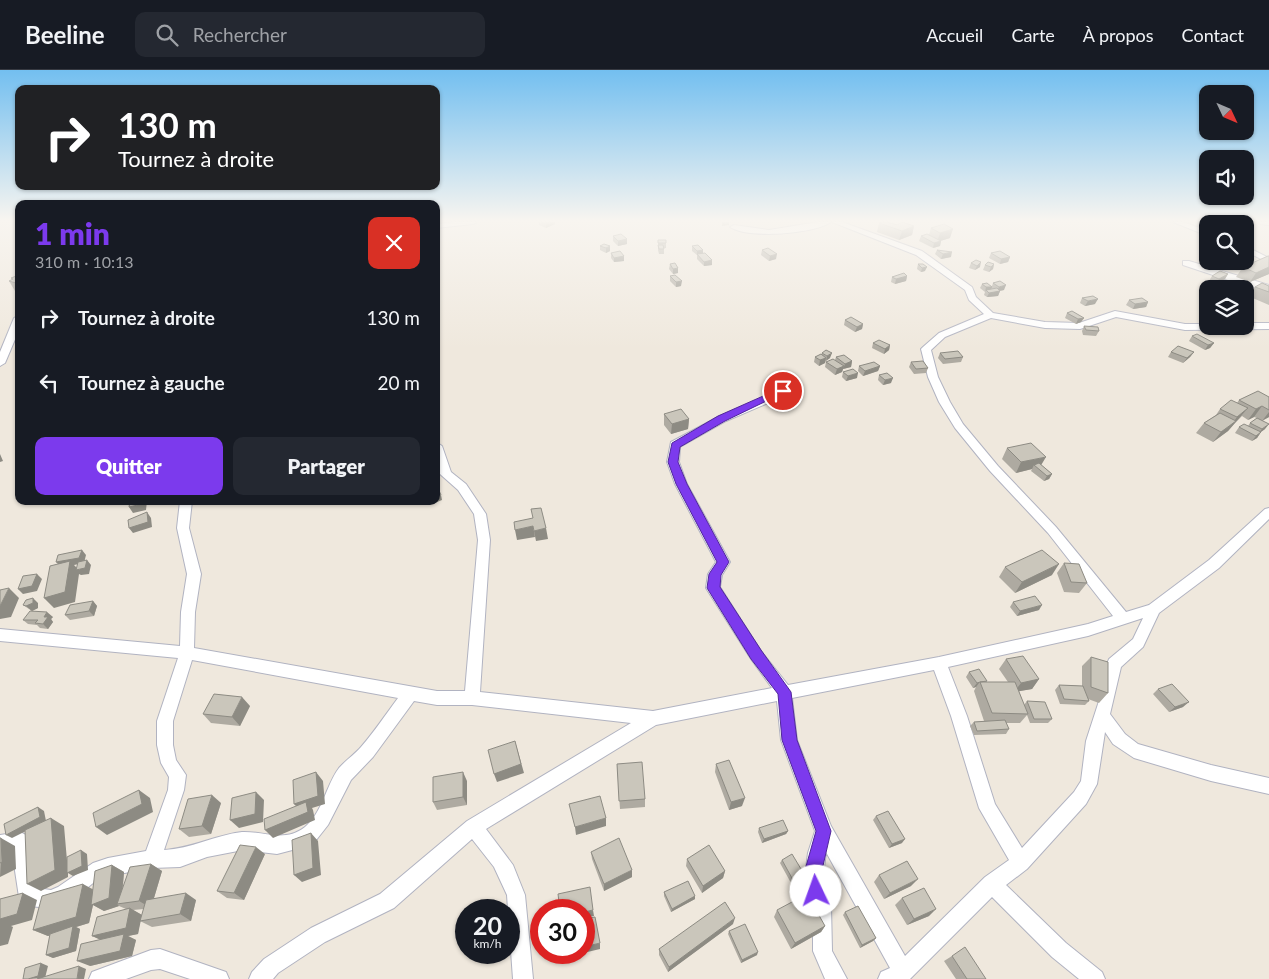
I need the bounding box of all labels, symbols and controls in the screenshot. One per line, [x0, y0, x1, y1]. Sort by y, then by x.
search box [135, 12, 485, 57]
text: Beeline [25, 20, 105, 49]
icon: search [153, 21, 181, 49]
text: Rechercher [193, 23, 287, 46]
text: Accueil [926, 24, 983, 46]
text: Carte [1011, 24, 1055, 46]
text: À propos [1083, 24, 1154, 46]
text: Contact [1182, 24, 1244, 46]
north arrow [1199, 85, 1254, 140]
map controls [1199, 85, 1254, 335]
text: 130 m [118, 103, 217, 145]
icon: right [35, 105, 100, 170]
text: Tournez à droite [118, 145, 274, 172]
button: sound [1199, 150, 1254, 205]
text: 1 min [35, 215, 110, 251]
button: search [1199, 215, 1254, 270]
button: close [368, 217, 420, 269]
text: 310 m · 10:13 [35, 252, 134, 271]
button: layers [1199, 280, 1254, 335]
icon: right [35, 304, 63, 332]
text: Tournez à droite [78, 306, 215, 329]
text: 130 m [366, 306, 420, 329]
icon: left [35, 369, 63, 397]
pin [762, 370, 804, 412]
text: Tournez à gauche [78, 371, 225, 394]
text: 20 m [377, 371, 420, 394]
icon: arrive [769, 377, 797, 405]
button: Quitter [35, 437, 223, 495]
button: Partager [233, 437, 420, 495]
position arrow [789, 864, 841, 916]
speed limit sign: 30 [530, 899, 595, 964]
text: 20 [473, 910, 502, 940]
text: km/h [473, 936, 502, 951]

